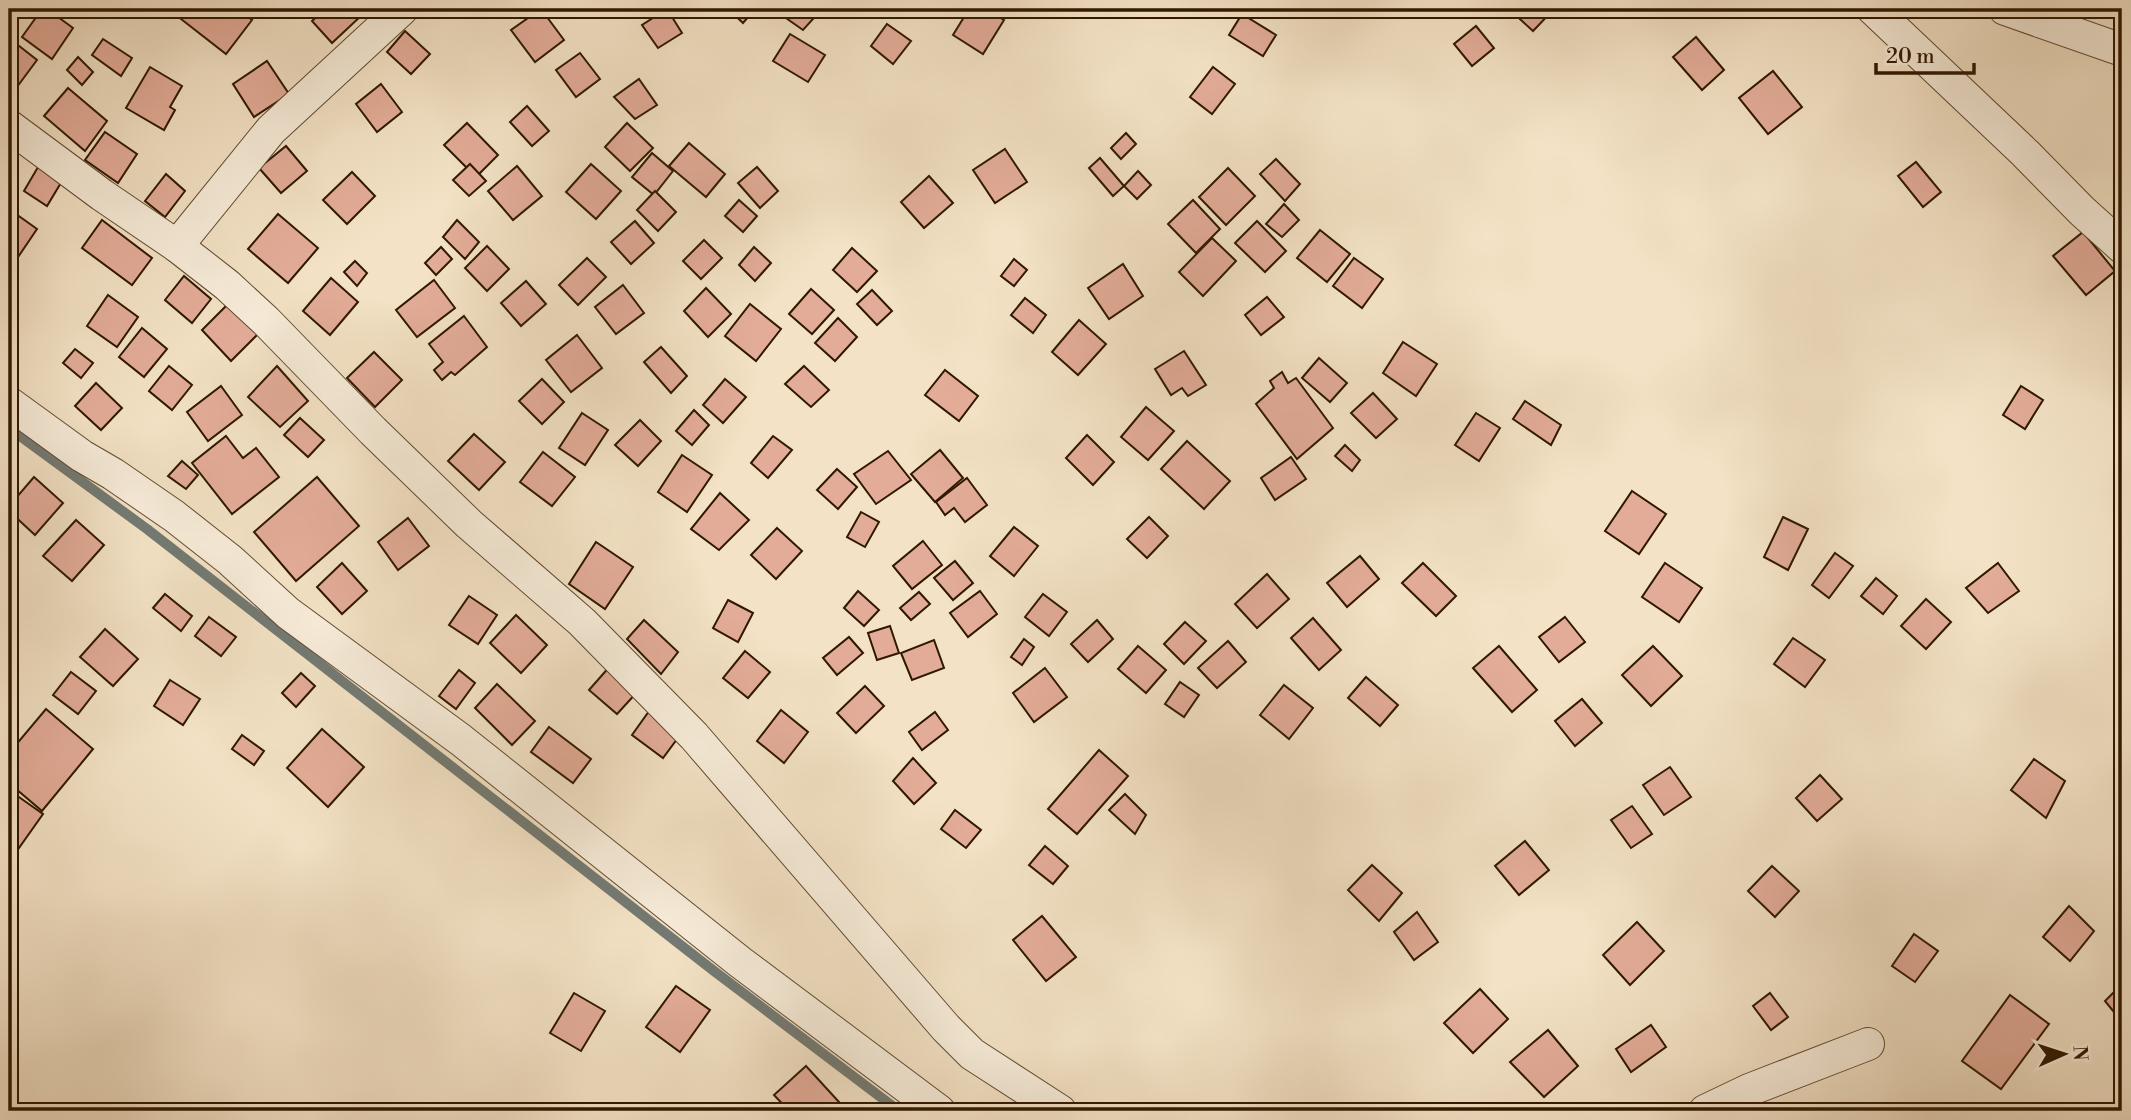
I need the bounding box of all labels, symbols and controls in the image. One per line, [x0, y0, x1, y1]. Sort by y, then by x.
scale bar [1876, 32, 1974, 76]
text: 20 m [1886, 44, 1935, 70]
north arrow [2030, 1018, 2100, 1088]
text: N [2068, 1045, 2092, 1061]

